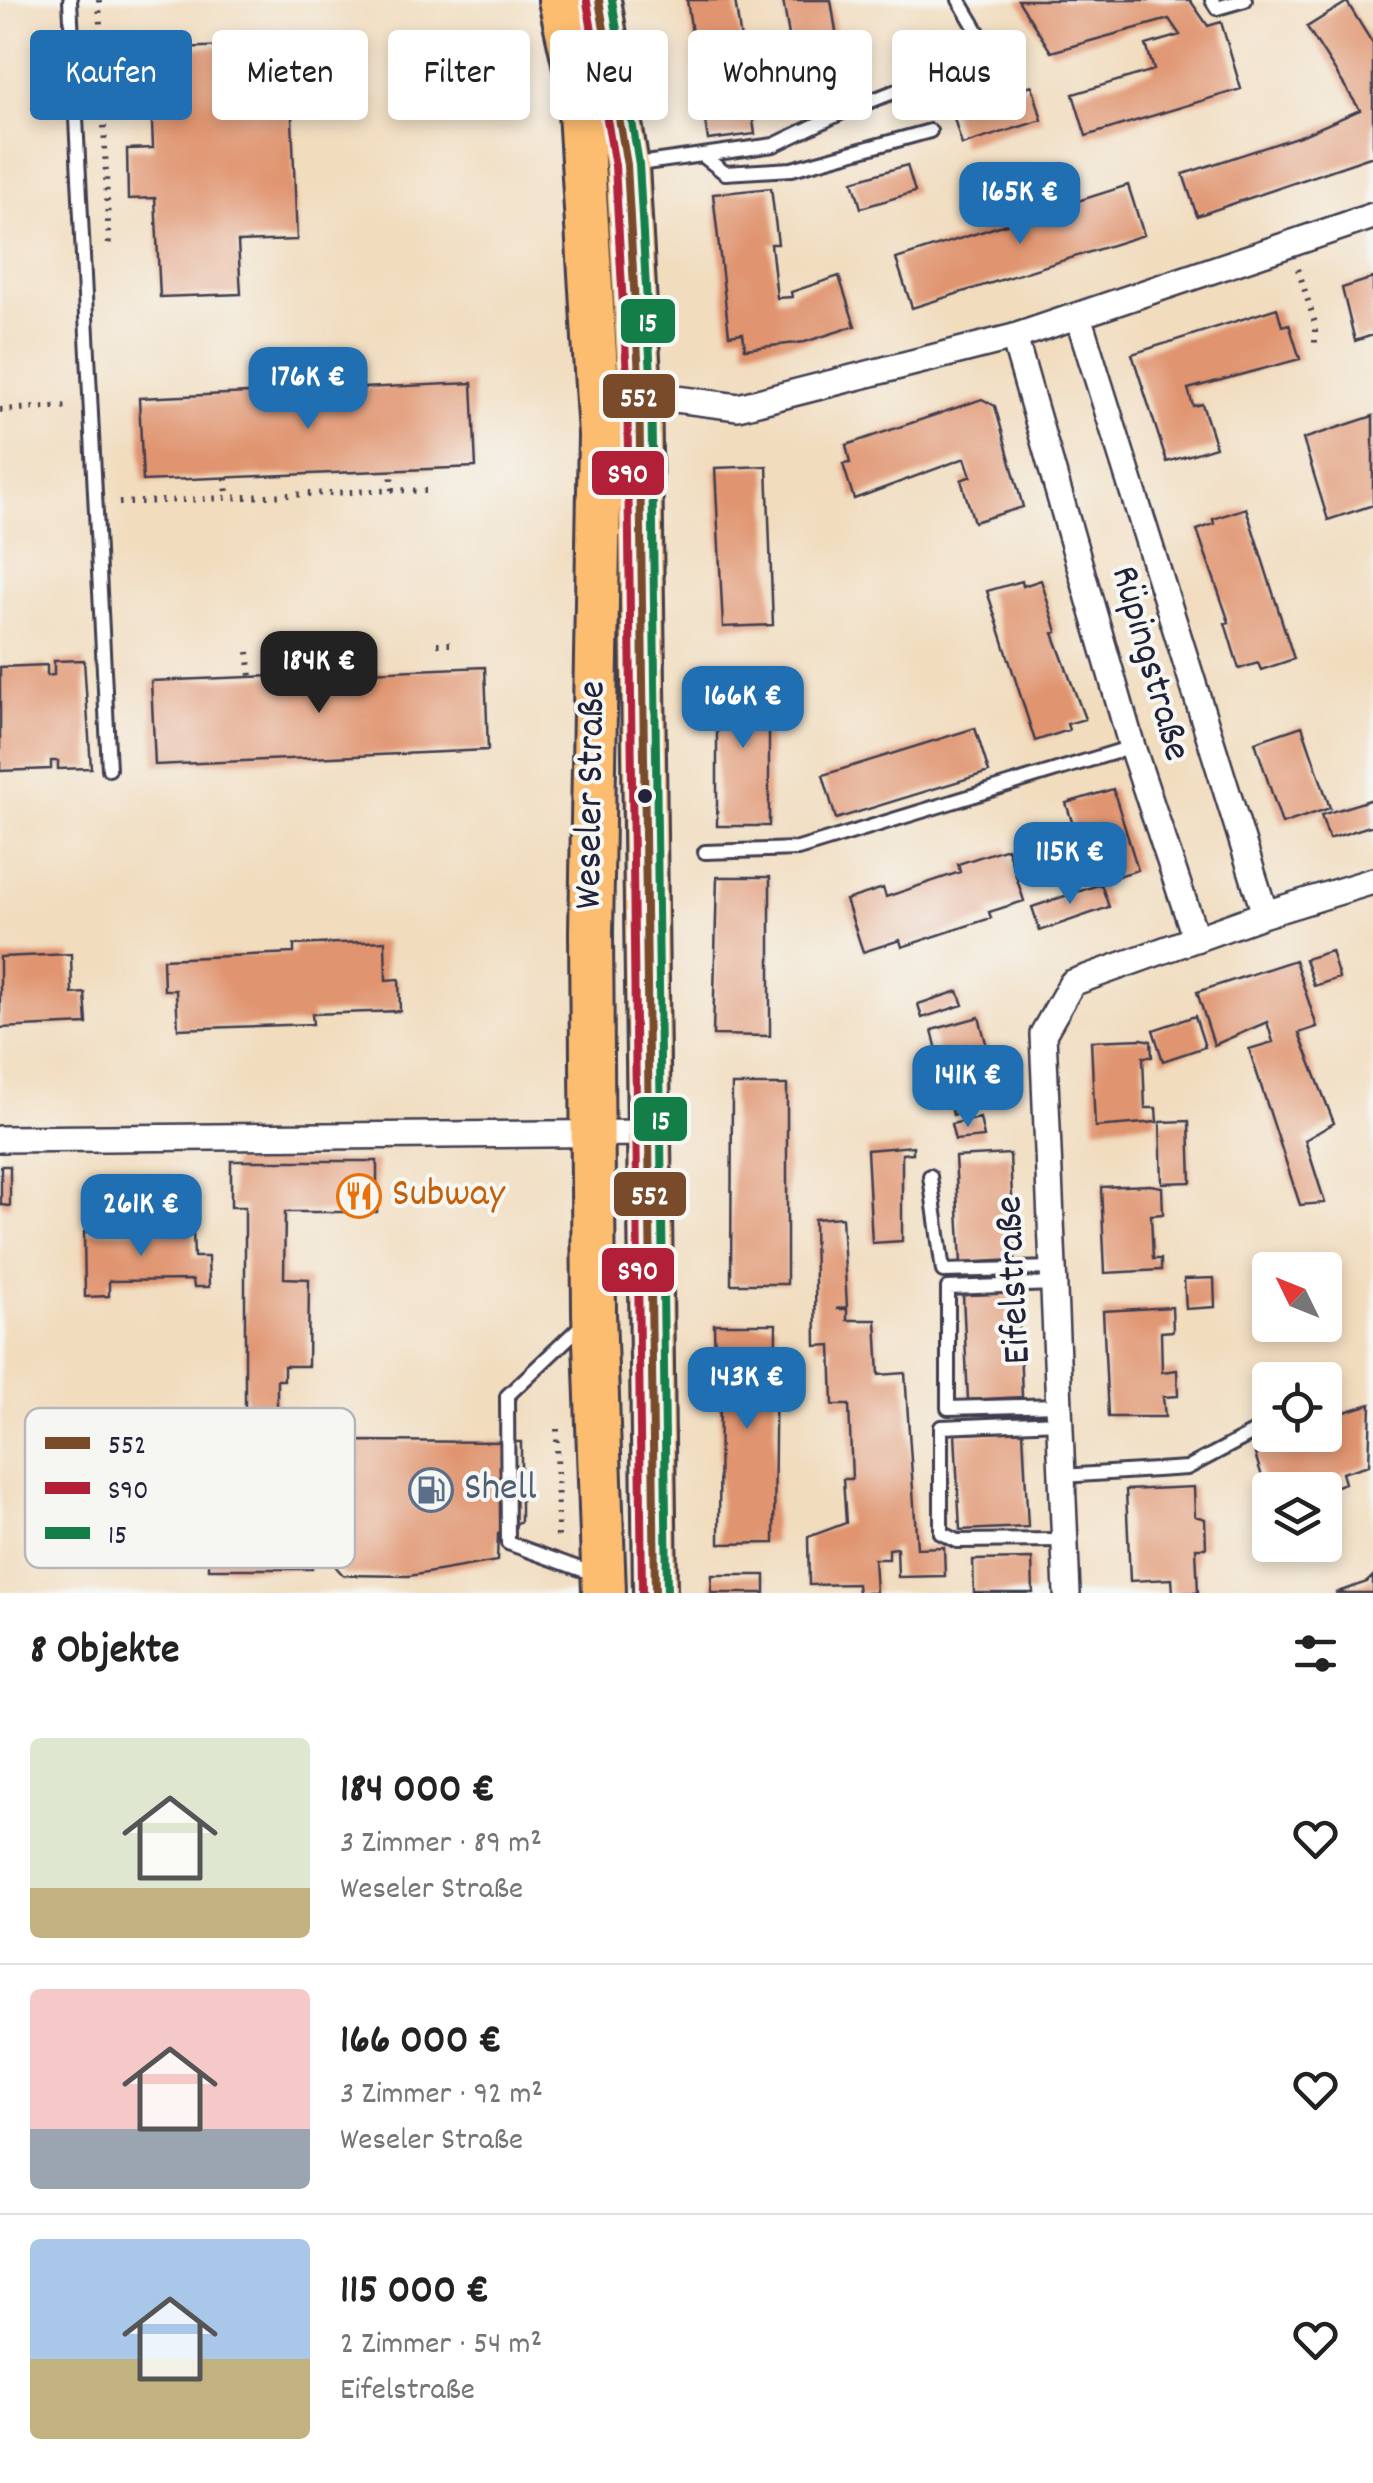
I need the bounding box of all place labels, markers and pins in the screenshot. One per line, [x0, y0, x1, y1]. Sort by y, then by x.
pin: 165K € [939, 162, 1101, 247]
pin: 176K € [227, 347, 389, 432]
pin: 184K € [238, 631, 400, 716]
pin: 166K € [662, 666, 824, 751]
unlabelled marker [635, 786, 655, 806]
pin: 115K € [989, 822, 1151, 907]
pin: 141K € [887, 1045, 1049, 1130]
place label: Subway [392, 1168, 506, 1225]
restaurant icon: Subway [336, 1173, 382, 1219]
pin: 261K € [60, 1174, 222, 1259]
pin: 143K € [666, 1347, 828, 1432]
place label: Shell [464, 1462, 537, 1519]
fuel station icon: Shell [408, 1467, 454, 1513]

